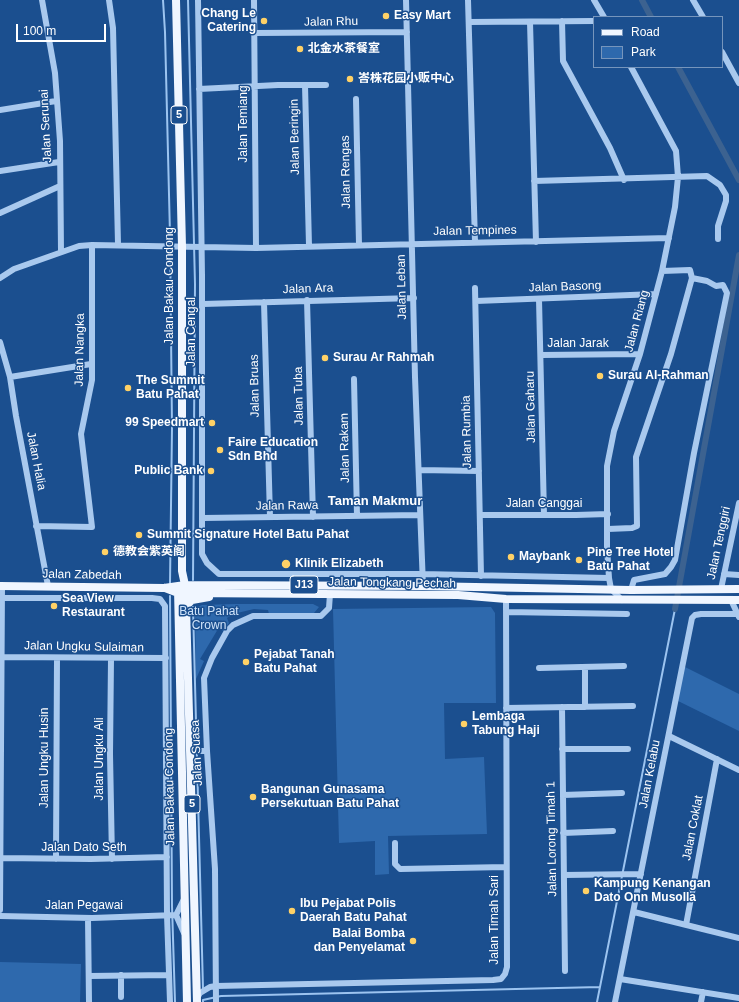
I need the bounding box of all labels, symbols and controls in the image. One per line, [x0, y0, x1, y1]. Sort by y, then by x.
place label: Chang Le Catering [201, 7, 256, 35]
place label: Easy Mart [394, 9, 451, 23]
marker: Easy Mart [381, 11, 391, 21]
street label: Jalan Rhu [304, 14, 358, 30]
scale bar [18, 16, 108, 42]
marker: Chang Le Catering [259, 16, 269, 26]
legend [593, 16, 723, 68]
text: 100 m [23, 24, 56, 38]
text: Road [631, 25, 660, 39]
place label: 北金水茶餐室 [308, 42, 380, 56]
marker: 北金水茶餐室 [295, 44, 305, 54]
text: Park [631, 45, 656, 59]
place label: 峇株花园小贩中心 [358, 72, 454, 86]
marker: 峇株花园小贩中心 [345, 74, 355, 84]
street label: Jalan Temiang [237, 85, 251, 163]
street label: Jalan Serunai [37, 89, 55, 163]
street label: Jalan Beringin [287, 99, 303, 175]
road number: 5 [171, 106, 187, 124]
street label: Jalan Rengas [338, 135, 354, 209]
street label: Jalan Tempines [433, 223, 517, 239]
street label: Jalan Bakau Condong [163, 227, 177, 345]
street label: Jalan Leban [394, 254, 410, 320]
street label: Jalan Basong [528, 279, 602, 295]
street label: Jalan Ara [282, 281, 334, 297]
street label: Jalan Riang [622, 289, 652, 353]
street label: Jalan Cengal [185, 297, 199, 367]
street label: Jalan Nangka [72, 313, 88, 387]
street label: Jalan Jarak [547, 337, 609, 351]
place label: Surau Ar Rahmah [333, 351, 434, 365]
marker: Surau Ar Rahmah [320, 353, 330, 363]
street label: Jalan Bruas [247, 354, 263, 418]
street label: Jalan Tuba [291, 366, 307, 426]
place label: Surau Al-Rahman [608, 369, 709, 383]
street label: Jalan Gaharu [523, 371, 539, 443]
marker: Surau Al-Rahman [595, 371, 605, 381]
place label: The Summit Batu Pahat [136, 374, 205, 402]
marker: The Summit Batu Pahat [123, 383, 133, 393]
street label: Jalan Rumbia [459, 395, 475, 469]
street label: Jalan Rakam [337, 413, 353, 483]
place label: 99 Speedmart [125, 416, 204, 430]
marker: 99 Speedmart [207, 418, 217, 428]
street label: Jalan Halia [23, 430, 49, 492]
place label: Faire Education Sdn Bhd [228, 436, 318, 464]
marker: Faire Education Sdn Bhd [215, 445, 225, 455]
place label: Public Bank [134, 464, 203, 478]
marker: Public Bank [206, 466, 216, 476]
district label: Taman Makmur [328, 493, 422, 509]
street label: Jalan Canggai [506, 497, 582, 511]
street label: Jalan Rawa [256, 498, 318, 514]
street label: Jalan Tenggiri [704, 505, 734, 581]
place label: Summit Signature Hotel Batu Pahat [147, 528, 349, 542]
marker: Summit Signature Hotel Batu Pahat [134, 530, 144, 540]
place label: 德教会紫英阁 [113, 545, 185, 559]
place label: Pine Tree Hotel Batu Pahat [587, 546, 674, 574]
marker: 德教会紫英阁 [100, 547, 110, 557]
place label: Maybank [519, 550, 570, 564]
marker: Maybank [506, 552, 516, 562]
marker: Pine Tree Hotel Batu Pahat [574, 555, 584, 565]
place label: Klinik Elizabeth [295, 557, 384, 571]
marker: Klinik Elizabeth [280, 558, 292, 570]
street label: Jalan Zabedah [42, 567, 122, 583]
street label: Jalan Tongkang Pechah [328, 575, 456, 591]
road number: J13 [290, 576, 318, 594]
place label: Sea View Restaurant [62, 592, 125, 620]
marker: Sea View Restaurant [49, 601, 59, 611]
park label: Batu Pahat Crown [179, 605, 239, 633]
street label: Jalan Ungku Sulaiman [24, 639, 144, 655]
place label: Pejabat Tanah Batu Pahat [254, 648, 334, 676]
marker: Pejabat Tanah Batu Pahat [241, 657, 251, 667]
street label: Jalan Ungku Husin [38, 708, 52, 808]
place label: Lembaga Tabung Haji [472, 710, 540, 738]
street label: Jalan Ungku Ali [93, 717, 107, 801]
marker: Lembaga Tabung Haji [459, 719, 469, 729]
street label: Jalan Suasa [188, 720, 206, 786]
street label: Jalan Bakau Condong [162, 728, 178, 846]
street label: Jalan Kelabu [636, 739, 664, 809]
street label: Jalan Lorong Timah 1 [544, 781, 560, 897]
place label: Bangunan Gunasama Persekutuan Batu Pahat [261, 783, 399, 811]
marker: Bangunan Gunasama Persekutuan Batu Pahat [248, 792, 258, 802]
street label: Jalan Coklat [680, 794, 706, 862]
road number: 5 [184, 795, 200, 813]
street label: Jalan Dato Seth [41, 841, 127, 855]
street label: Jalan Timah Sari [488, 875, 502, 965]
place label: Kampung Kenangan Dato Onn Musolla [594, 877, 711, 905]
marker: Kampung Kenangan Dato Onn Musolla [581, 886, 591, 896]
place label: Ibu Pejabat Polis Daerah Batu Pahat [300, 897, 407, 925]
street label: Jalan Pegawai [45, 899, 123, 913]
marker: Ibu Pejabat Polis Daerah Batu Pahat [287, 906, 297, 916]
place label: Balai Bomba dan Penyelamat [314, 927, 405, 955]
marker: Balai Bomba dan Penyelamat [408, 936, 418, 946]

